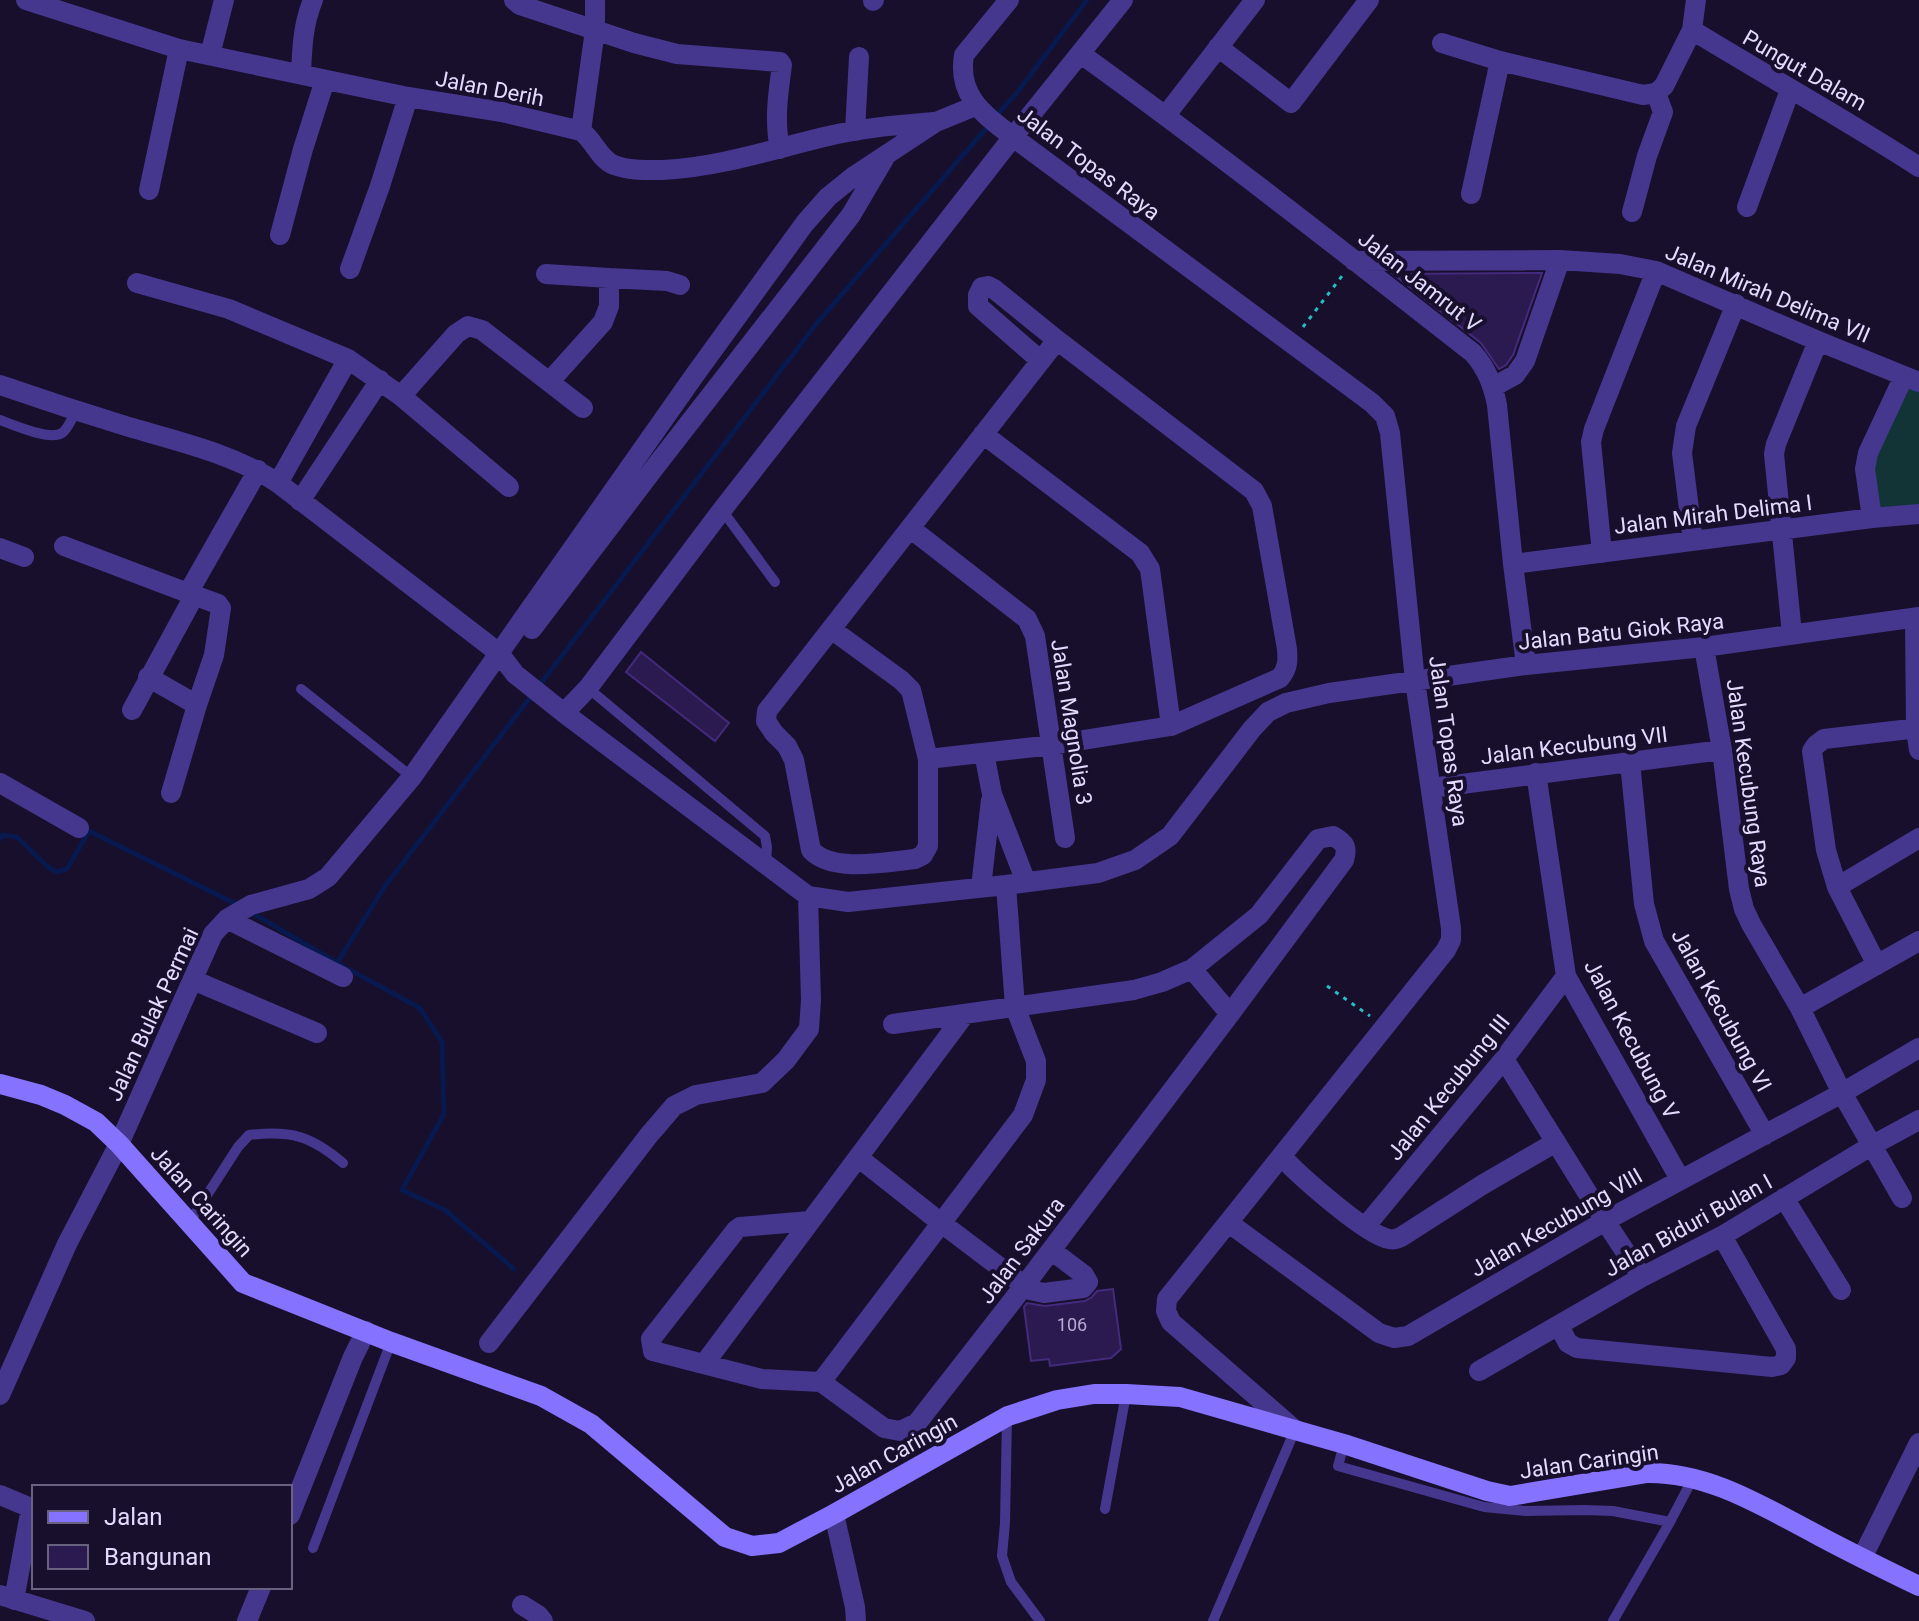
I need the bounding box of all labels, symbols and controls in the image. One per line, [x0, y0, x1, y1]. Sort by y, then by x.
street label: Pungut Dalam [1739, 25, 1871, 116]
street label: Jalan Derih [433, 66, 546, 111]
street label: Jalan Topas Raya [1013, 102, 1165, 225]
street label: Jalan Jamrut V [1353, 226, 1486, 337]
street label: Jalan Mirah Delima VII [1662, 239, 1874, 348]
street label: Jalan Mirah Delima I [1612, 490, 1814, 539]
street label: Jalan Batu Giok Raya [1517, 608, 1725, 655]
street label: Jalan Magnolia 3 [1046, 637, 1097, 807]
street label: Jalan Topas Raya [1424, 654, 1473, 828]
street label: Jalan Kecubung Raya [1722, 677, 1775, 889]
street label: Jalan Kecubung VII [1479, 722, 1669, 769]
street label: Jalan Bulak Permai [101, 924, 204, 1105]
street label: Jalan Kecubung VI [1666, 924, 1777, 1096]
street label: Jalan Kecubung V [1579, 956, 1684, 1123]
street label: Jalan Kecubung III [1382, 1009, 1515, 1165]
street label: Jalan Caringin [145, 1141, 258, 1262]
street label: Jalan Kecubung VIII [1466, 1163, 1647, 1282]
street label: Jalan Biduri Bulan I [1600, 1169, 1776, 1282]
street label: Jalan Sakura [973, 1192, 1069, 1308]
house number: 106 [1057, 1314, 1087, 1335]
street label: Jalan Caringin [827, 1409, 962, 1498]
street label: Jalan Caringin [1518, 1439, 1660, 1484]
legend [32, 1485, 292, 1589]
text: Jalan [104, 1503, 162, 1531]
text: Bangunan [104, 1543, 212, 1571]

